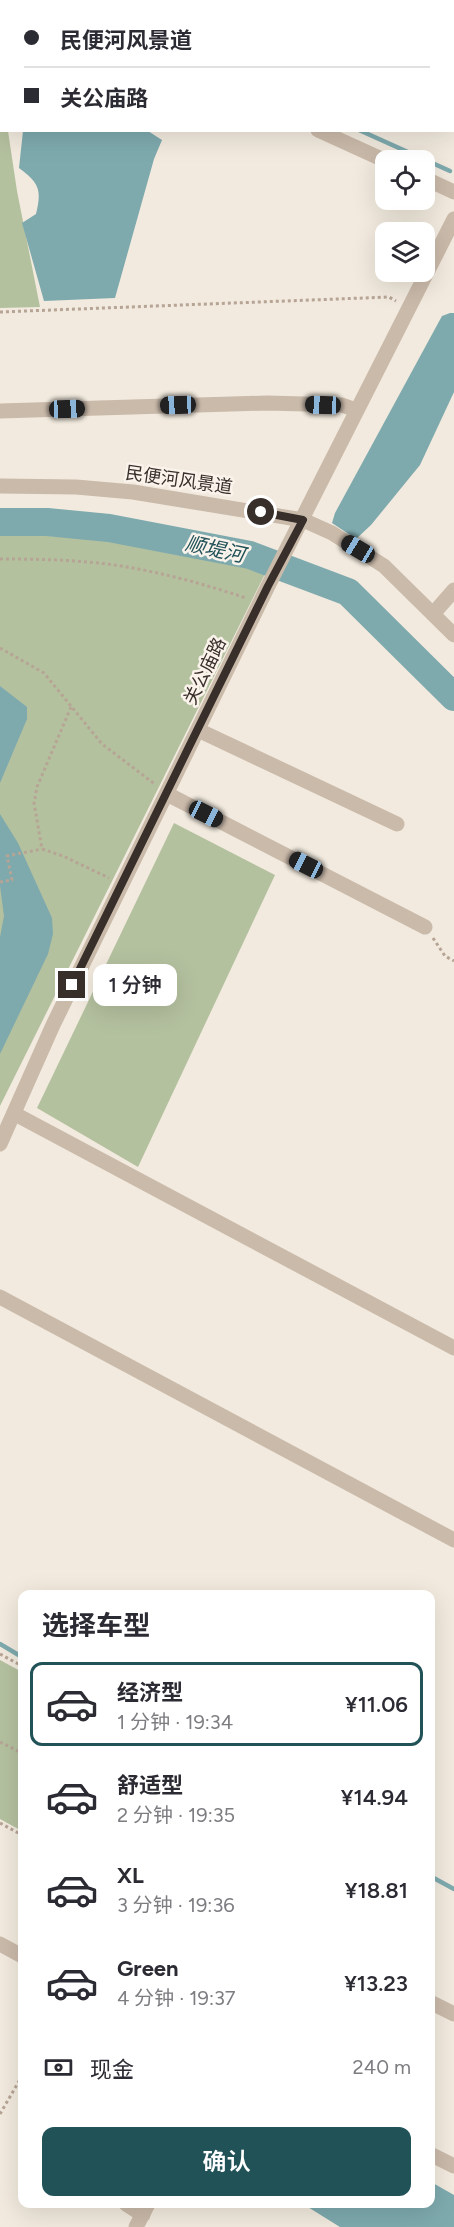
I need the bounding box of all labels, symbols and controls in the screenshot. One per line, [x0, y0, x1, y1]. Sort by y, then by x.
text: 民便河风景道 [60, 27, 192, 54]
text: 关公庙路 [60, 85, 148, 112]
map controls [375, 150, 435, 282]
button: locate [375, 150, 435, 210]
button: layers [375, 222, 435, 282]
car [160, 395, 196, 415]
car [305, 395, 341, 415]
car [49, 399, 85, 419]
street label: 民便河风景道 [124, 462, 234, 498]
route start [247, 498, 274, 525]
water label: 顺堤河 [183, 531, 251, 568]
car [338, 532, 378, 566]
street label: 关公庙路 [179, 634, 231, 708]
car [186, 798, 226, 830]
car [286, 849, 326, 881]
callout: 1 分钟 [93, 964, 177, 1006]
route end [58, 971, 85, 998]
text: 1 分钟 [108, 973, 162, 997]
text: 选择车型 [42, 1609, 150, 1642]
icon: car [45, 1677, 99, 1731]
text: 经济型 [117, 1679, 183, 1706]
text: ¥11.06 [345, 1691, 408, 1718]
text: 1 分钟 · 19:34 [117, 1710, 233, 1734]
icon: car [45, 1770, 99, 1824]
text: 舒适型 [117, 1772, 183, 1799]
text: ¥14.94 [341, 1784, 408, 1811]
text: 2 分钟 · 19:35 [117, 1803, 235, 1827]
text: XL [117, 1862, 144, 1889]
icon: car [45, 1863, 99, 1917]
text: ¥18.81 [345, 1877, 408, 1904]
text: 3 分钟 · 19:36 [117, 1893, 235, 1917]
text: Green [117, 1955, 179, 1982]
icon: car [45, 1956, 99, 2010]
text: ¥13.23 [344, 1970, 408, 1997]
text: 4 分钟 · 19:37 [117, 1986, 236, 2010]
icon: cash [42, 2051, 75, 2084]
text: 240 m [353, 2055, 411, 2079]
text: 现金 [90, 2056, 134, 2083]
button: 确认 [42, 2127, 411, 2196]

